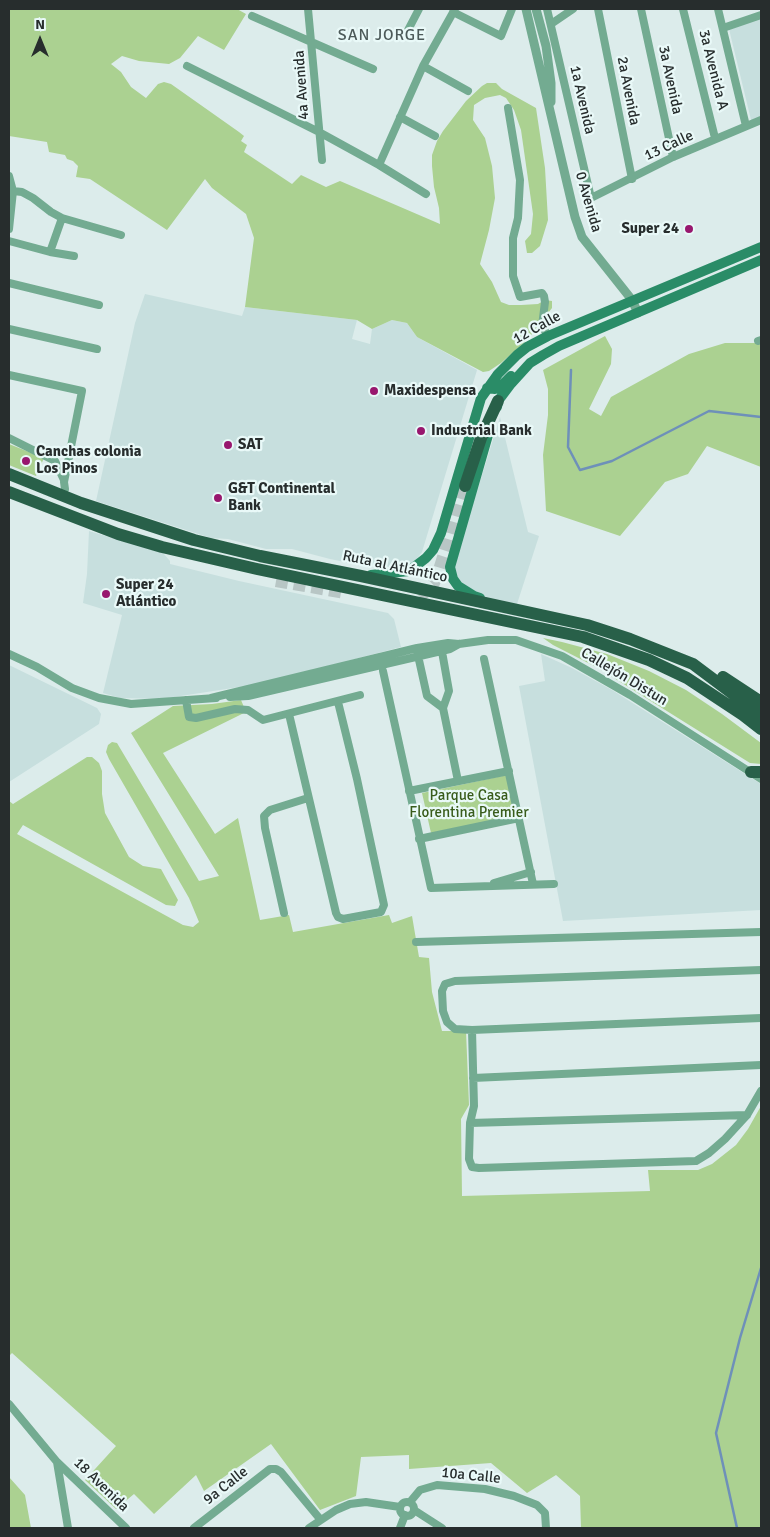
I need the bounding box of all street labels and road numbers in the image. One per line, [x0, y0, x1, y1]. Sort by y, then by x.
street label: 3a Avenida A [694, 28, 732, 112]
street label: 3a Avenida [654, 44, 686, 116]
street label: 4a Avenida [291, 50, 313, 120]
street label: 2a Avenida [612, 55, 644, 127]
street label: 1a Avenida [565, 64, 599, 136]
street label: 13 Calle [642, 127, 696, 165]
street label: 0 Avenida [571, 170, 605, 234]
street label: 12 Calle [510, 308, 564, 348]
street label: Ruta al Atlántico [341, 547, 449, 587]
street label: Callejón Distun [577, 644, 671, 710]
street label: 18 Avenida [69, 1454, 133, 1516]
street label: 9a Calle [200, 1463, 252, 1509]
street label: 10a Calle [440, 1464, 502, 1488]

